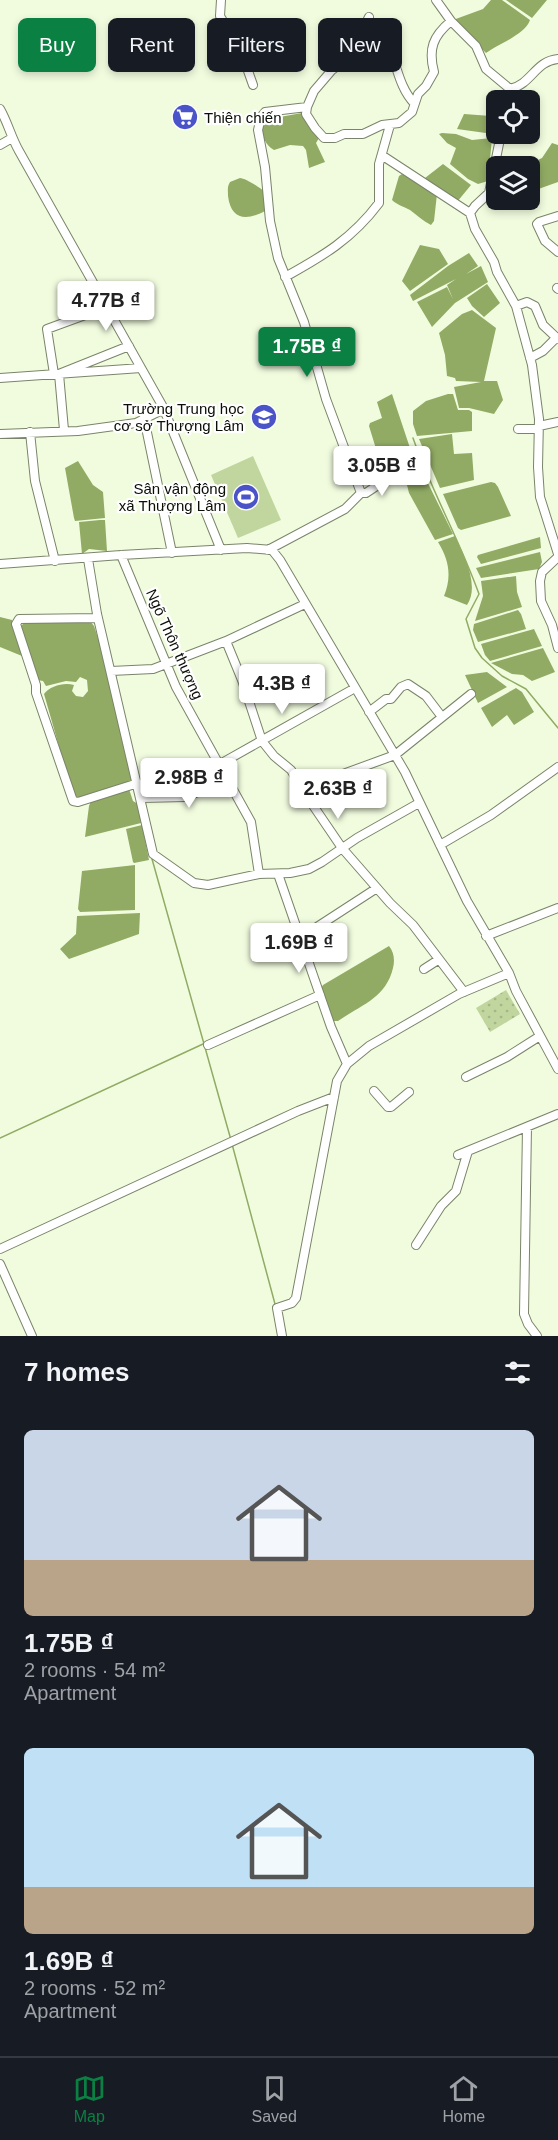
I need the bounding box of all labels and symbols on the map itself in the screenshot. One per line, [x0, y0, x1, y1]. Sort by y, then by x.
supermarket icon: Thiện chiến [170, 102, 200, 132]
place label: Thiện chiến [204, 109, 282, 126]
pin: 4.77B ₫ [51, 281, 161, 332]
pin: 1.75B ₫ [252, 327, 362, 378]
place label: Trường Trung học cơ sở Thượng Lâm [114, 400, 244, 434]
school or university icon: Trường Trung học cơ sở Thượng Lâm [249, 402, 279, 432]
pin: 3.05B ₫ [327, 446, 437, 497]
place label: Sân vận động xã Thượng Lâm [119, 480, 226, 514]
sports icon: Sân vận động xã Thượng Lâm [231, 482, 261, 512]
street label: Ngõ Thôn thượng [143, 586, 207, 702]
pin: 4.3B ₫ [233, 664, 331, 715]
pin: 2.98B ₫ [134, 758, 244, 809]
pin: 2.63B ₫ [283, 769, 393, 820]
pin: 1.69B ₫ [244, 923, 354, 974]

